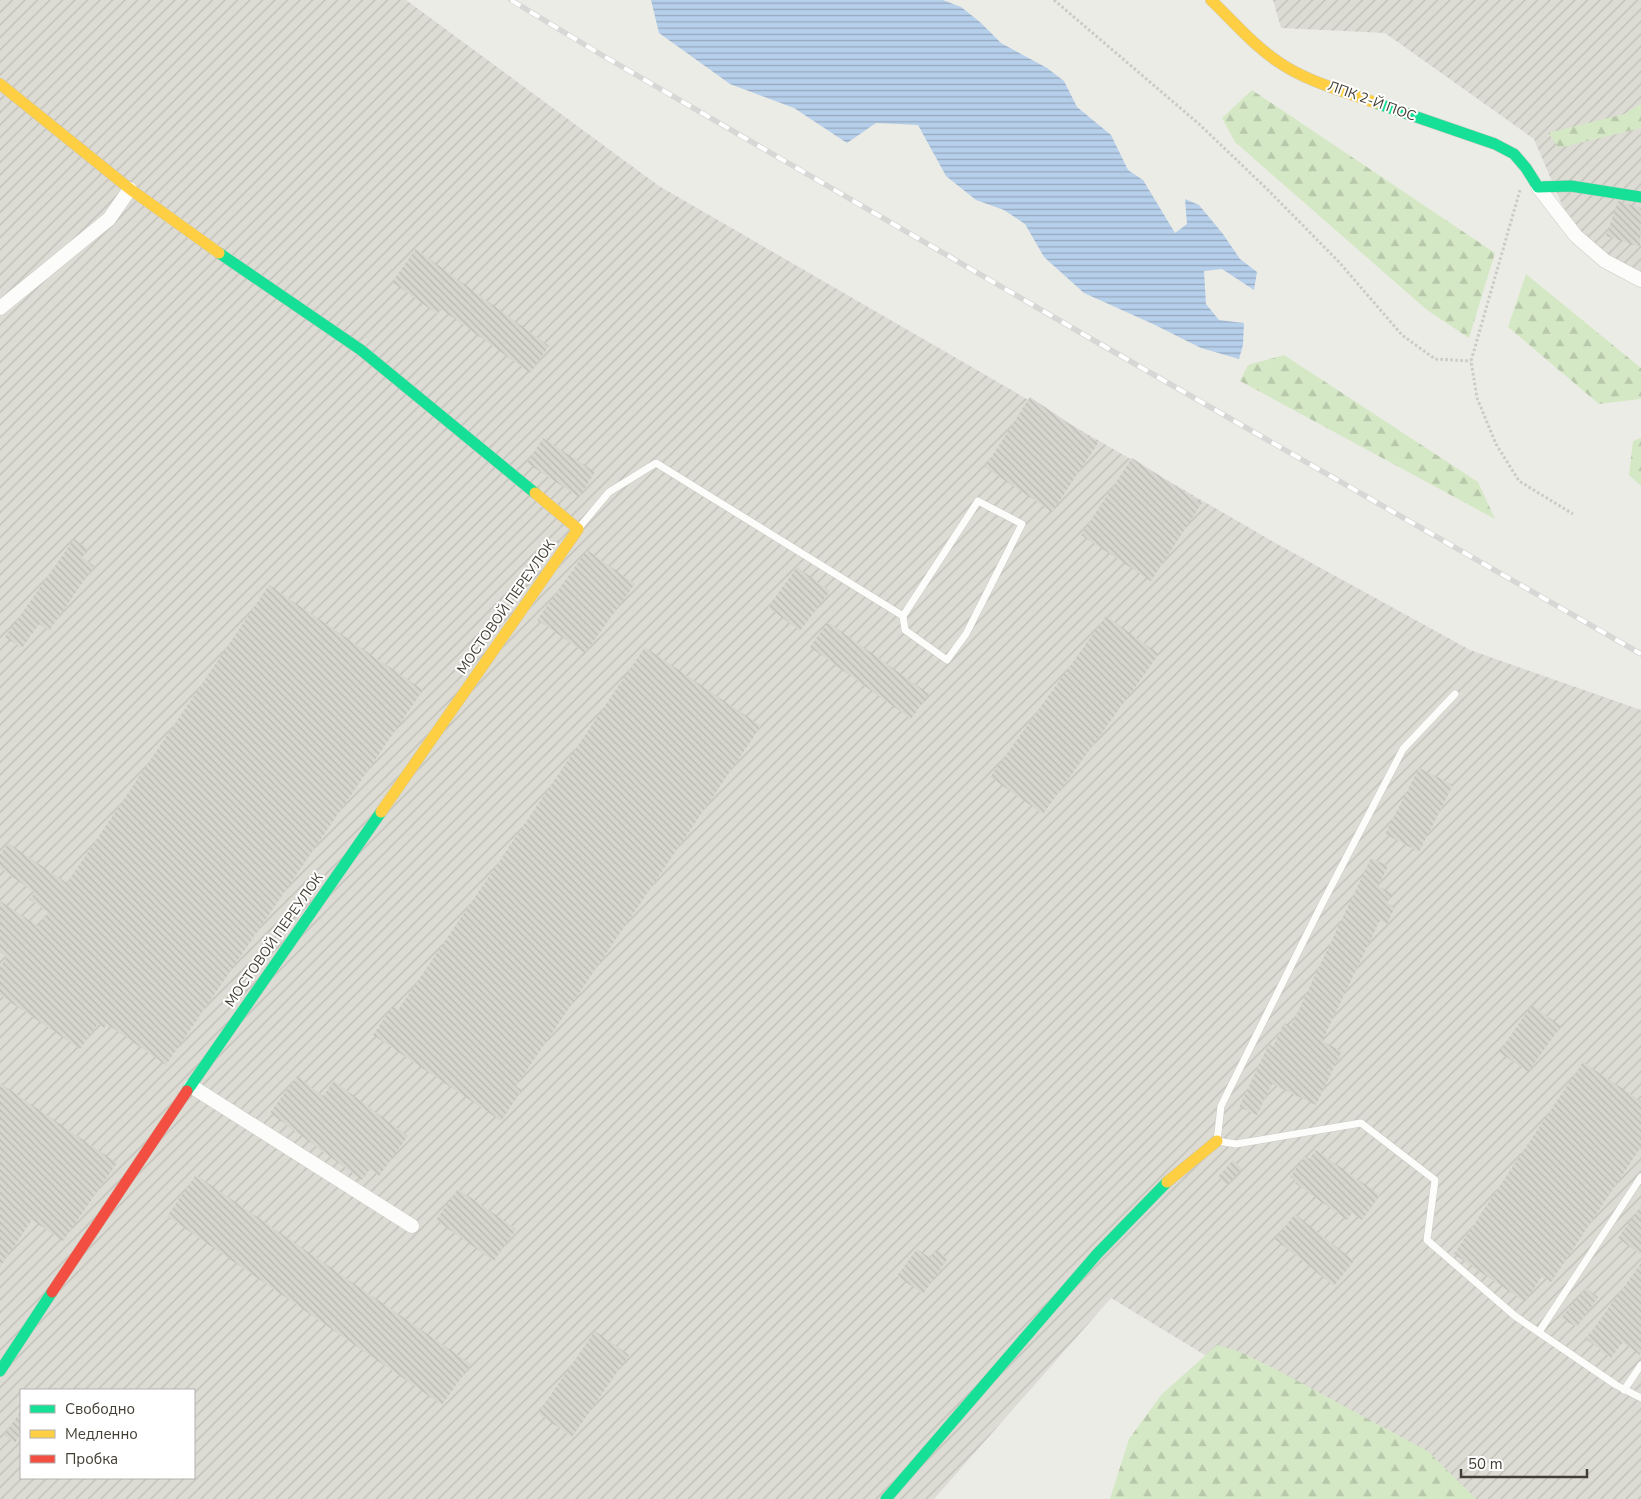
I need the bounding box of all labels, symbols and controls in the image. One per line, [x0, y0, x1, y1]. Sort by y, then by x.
street label: ЛПК 2-Й ПОС [1325, 76, 1419, 126]
street label: МОСТОВОЙ ПЕРЕУЛОК [452, 536, 560, 678]
street label: МОСТОВОЙ ПЕРЕУЛОК [220, 869, 328, 1011]
legend [20, 1389, 195, 1479]
text: Свободно [65, 1399, 135, 1419]
text: Медленно [65, 1424, 138, 1444]
scale bar [1461, 1446, 1587, 1478]
text: Пробка [65, 1449, 118, 1469]
text: 50 m [1468, 1454, 1503, 1474]

